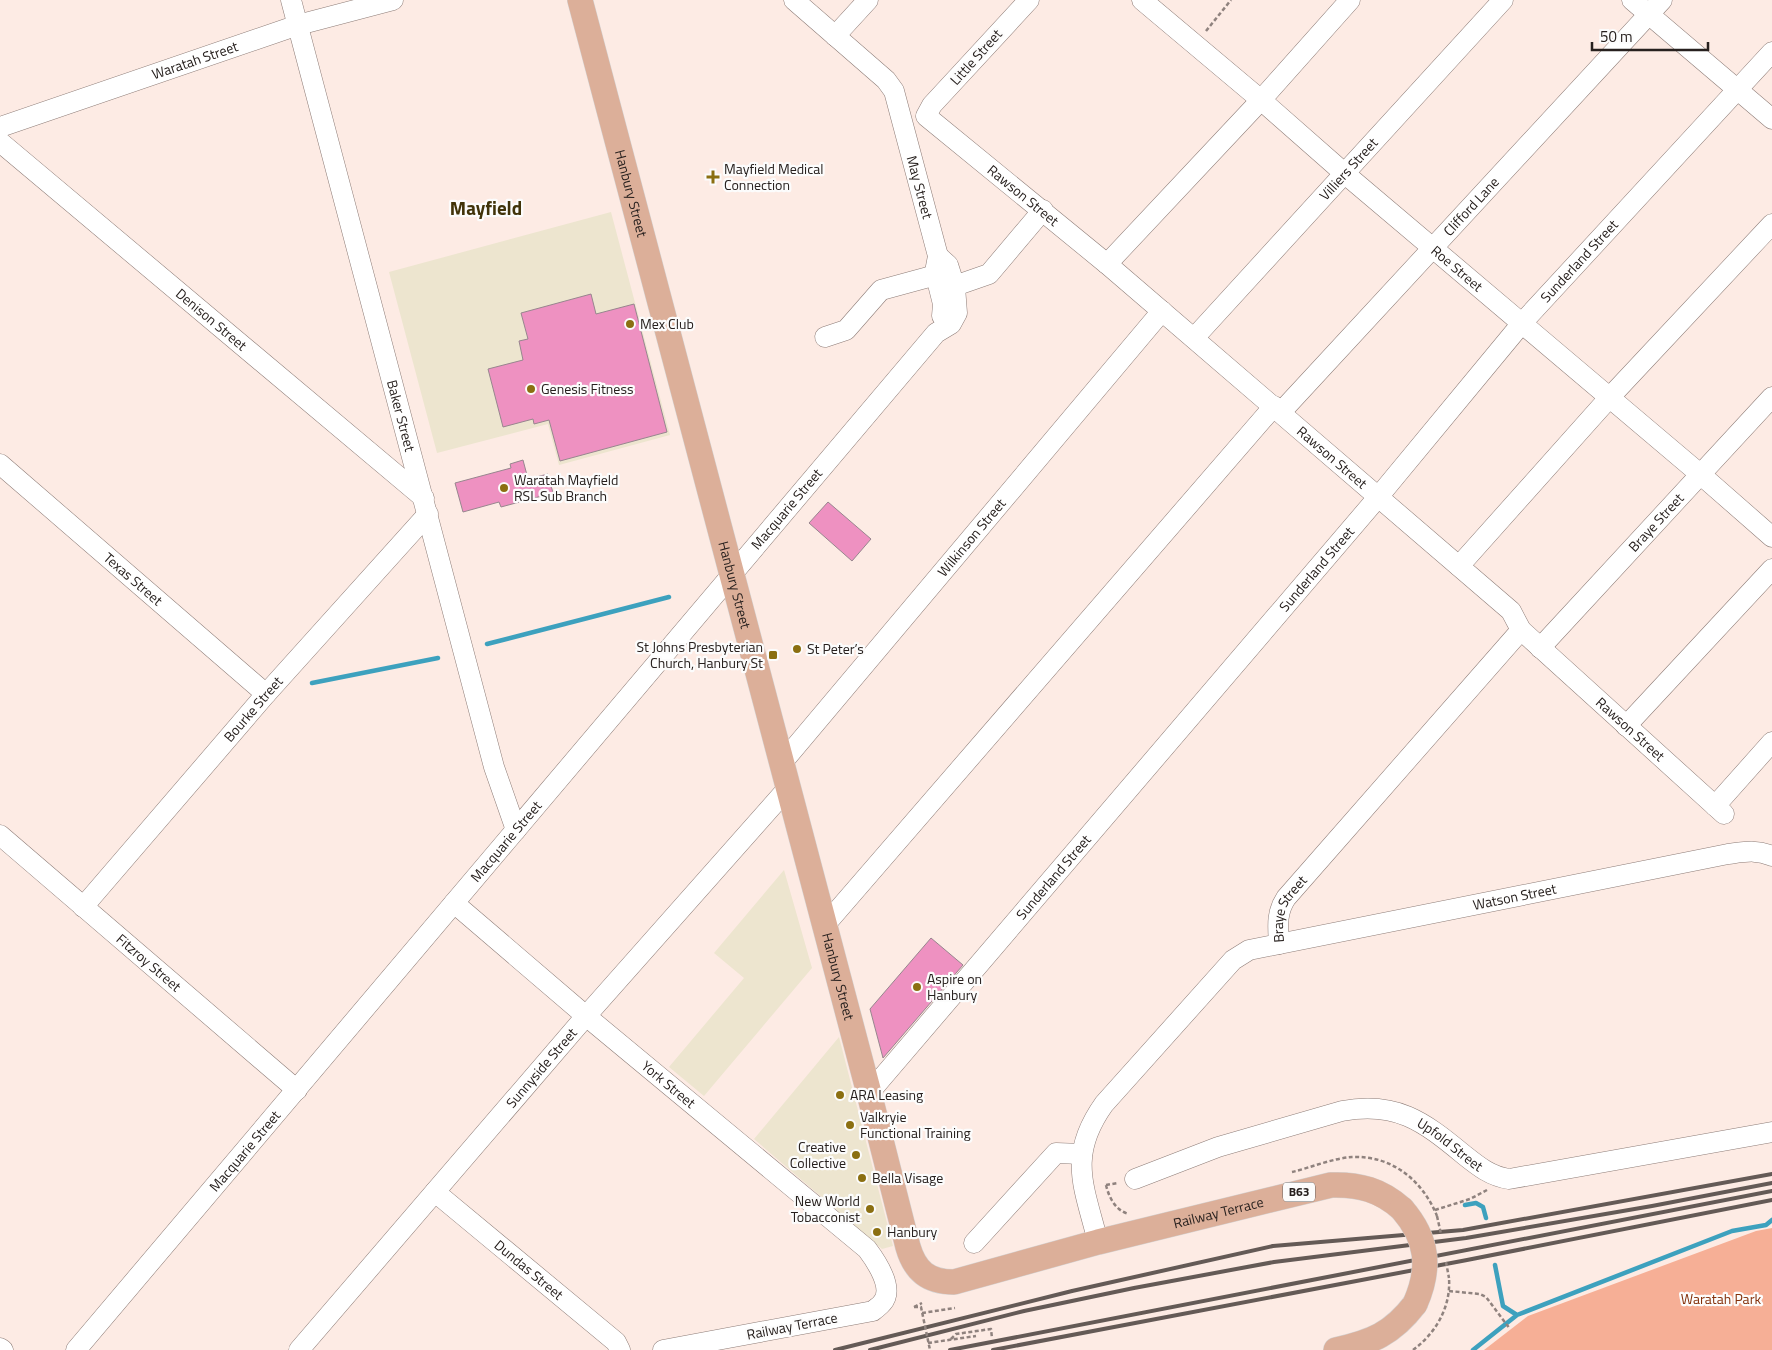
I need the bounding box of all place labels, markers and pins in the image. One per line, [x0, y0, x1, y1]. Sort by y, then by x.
place label: Mayfield Medical Connection [724, 158, 824, 195]
marker: Mayfield Medical Connection [706, 170, 720, 184]
place label: Mex Club [640, 313, 694, 334]
marker: Mex Club [624, 318, 636, 330]
place label: Genesis Fitness [541, 378, 633, 399]
marker: Genesis Fitness [525, 383, 537, 395]
place label: Waratah Mayfield RSL Sub Branch [514, 469, 618, 506]
marker: Waratah Mayfield RSL Sub Branch [498, 482, 510, 494]
place label: St Johns Presbyterian Church, Hanbury St [637, 636, 763, 673]
place label: St Peter’s [807, 638, 864, 659]
marker: St Peter’s [791, 643, 803, 655]
marker: St Johns Presbyterian Church, Hanbury St [767, 649, 779, 661]
place label: Aspire on Hanbury [927, 968, 982, 1005]
marker: Aspire on Hanbury [911, 981, 923, 993]
place label: ARA Leasing [850, 1084, 923, 1105]
marker: ARA Leasing [834, 1089, 846, 1101]
place label: Valkryie Functional Training [860, 1106, 971, 1143]
marker: Valkryie Functional Training [844, 1119, 856, 1131]
place label: Creative Collective [790, 1136, 846, 1173]
marker: Creative Collective [850, 1149, 862, 1161]
place label: Bella Visage [872, 1167, 943, 1188]
marker: Bella Visage [856, 1172, 868, 1184]
place label: New World Tobacconist [791, 1190, 860, 1227]
marker: New World Tobacconist [864, 1203, 876, 1215]
place label: Hanbury [887, 1221, 938, 1242]
marker: Hanbury [871, 1226, 883, 1238]

